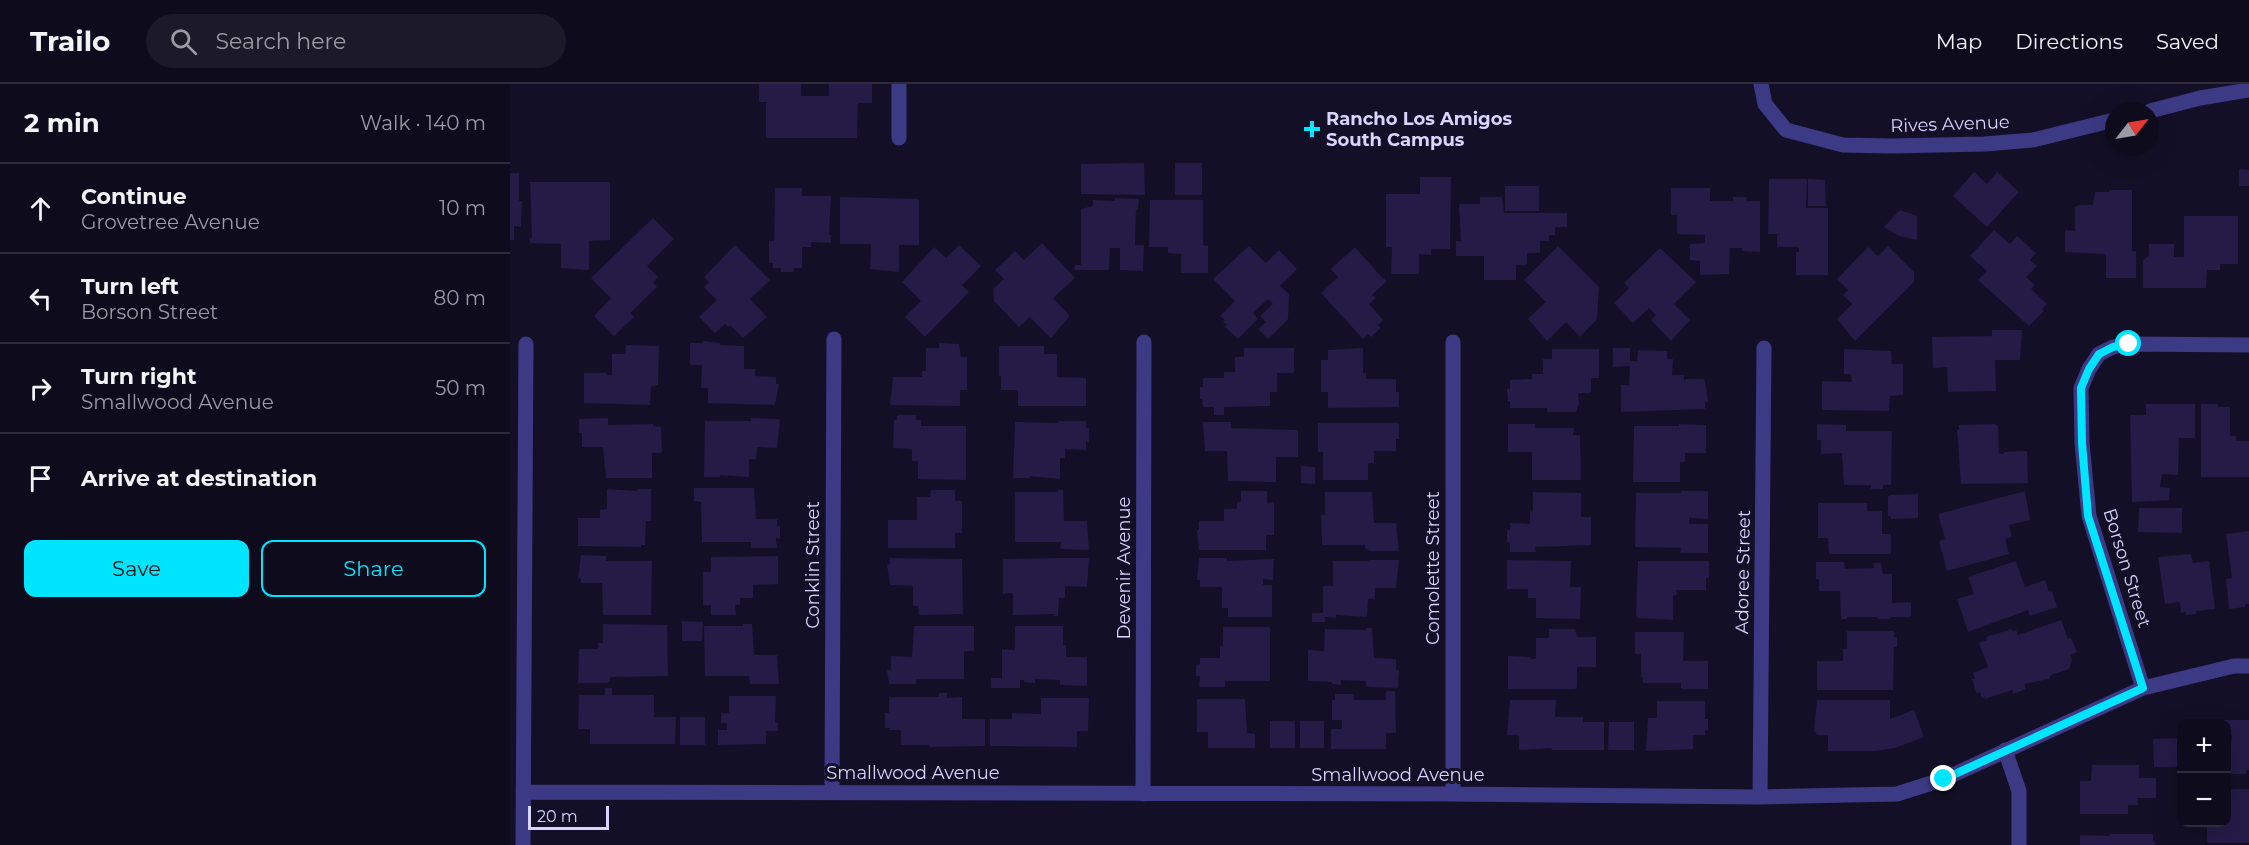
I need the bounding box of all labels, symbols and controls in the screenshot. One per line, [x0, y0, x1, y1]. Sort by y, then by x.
search box [146, 14, 566, 68]
text: Trailo [30, 24, 110, 58]
icon: search [167, 25, 200, 58]
text: Search here [215, 28, 346, 55]
text: Map [1936, 29, 1982, 54]
text: Directions [2015, 29, 2123, 54]
text: Saved [2156, 29, 2219, 54]
north arrow [2105, 102, 2159, 156]
text: 2 min [24, 107, 100, 139]
place label: Rancho Los Amigos South Campus [1326, 108, 1512, 151]
text: Walk · 140 m [360, 111, 486, 135]
street label: Rives Avenue [1890, 111, 2010, 137]
marker: Rancho Los Amigos South Campus [1303, 120, 1321, 138]
text: Continue [81, 183, 187, 210]
icon: ahead [24, 192, 57, 225]
text: 10 m [439, 196, 486, 220]
text: Grovetree Avenue [81, 210, 260, 234]
text: Turn left [81, 273, 179, 300]
icon: left [24, 282, 57, 315]
text: 80 m [434, 286, 486, 310]
text: Borson Street [81, 300, 218, 324]
route start [2115, 330, 2141, 356]
text: Turn right [81, 363, 196, 390]
icon: right [24, 372, 57, 405]
text: 50 m [435, 376, 486, 400]
text: Smallwood Avenue [81, 390, 274, 414]
icon: arrive [24, 462, 57, 495]
text: Arrive at destination [81, 465, 317, 492]
street label: Comolette Street [1422, 491, 1444, 645]
street label: Devenir Avenue [1113, 496, 1135, 639]
street label: Conklin Street [802, 501, 824, 629]
street label: Borson Street [2098, 506, 2156, 630]
street label: Adoree Street [1731, 510, 1755, 634]
button: Save [24, 540, 249, 597]
button: Share [261, 540, 486, 597]
map controls [2177, 719, 2231, 827]
button: + [2177, 719, 2231, 773]
street label: Smallwood Avenue [826, 762, 1000, 784]
street label: Smallwood Avenue [1311, 764, 1485, 786]
route end [1930, 765, 1956, 791]
button: − [2177, 773, 2231, 827]
scale bar [528, 803, 609, 830]
text: 20 m [537, 807, 578, 826]

